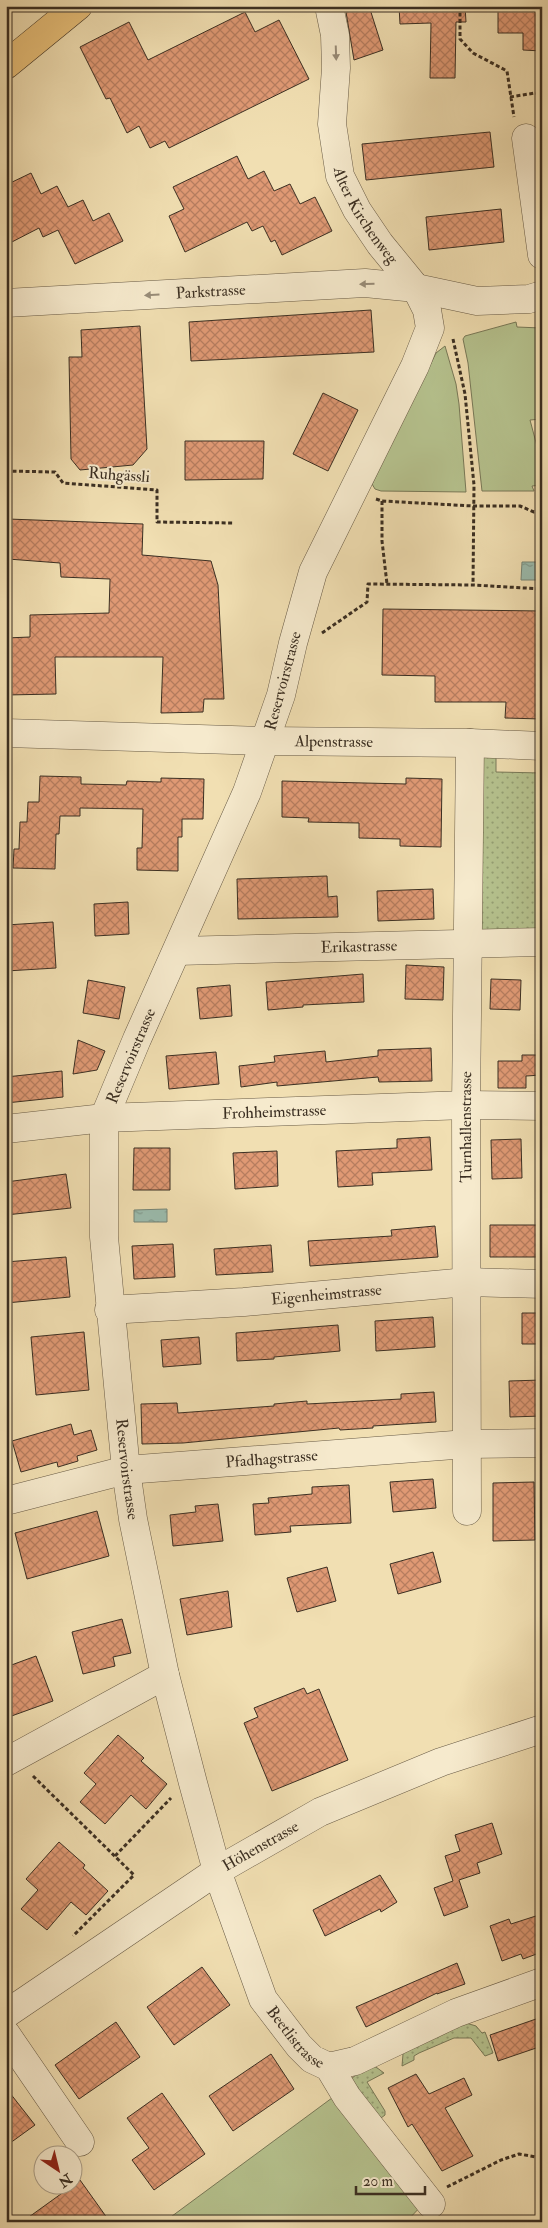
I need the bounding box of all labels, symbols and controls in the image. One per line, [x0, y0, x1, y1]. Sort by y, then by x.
one-way arrow [332, 45, 340, 61]
street label: Alter Kirchenweg [329, 165, 403, 269]
street label: Parkstrasse [175, 280, 246, 304]
one-way arrow [359, 280, 375, 288]
one-way arrow [144, 292, 160, 300]
street label: Ruhgässli [88, 463, 150, 487]
street label: Reservoirstrasse [260, 629, 306, 733]
street label: Alpenstrasse [294, 731, 373, 753]
street label: Erikastrasse [320, 936, 398, 957]
street label: Reservoirstrasse [102, 1005, 160, 1107]
street label: Turnhallenstrasse [456, 1071, 476, 1183]
street label: Frohheimstrasse [222, 1100, 327, 1124]
street label: Eigenheimstrasse [270, 1280, 383, 1310]
street label: Reservoirstrasse [111, 1418, 143, 1521]
street label: Pfadhagstrasse [225, 1445, 319, 1472]
street label: Höhenstrasse [219, 1816, 302, 1876]
street label: Beetlistrasse [262, 2002, 328, 2073]
north arrow [32, 2146, 82, 2196]
scale bar [356, 2163, 424, 2195]
text: N [55, 2169, 76, 2191]
text: 20 m [363, 2172, 393, 2191]

